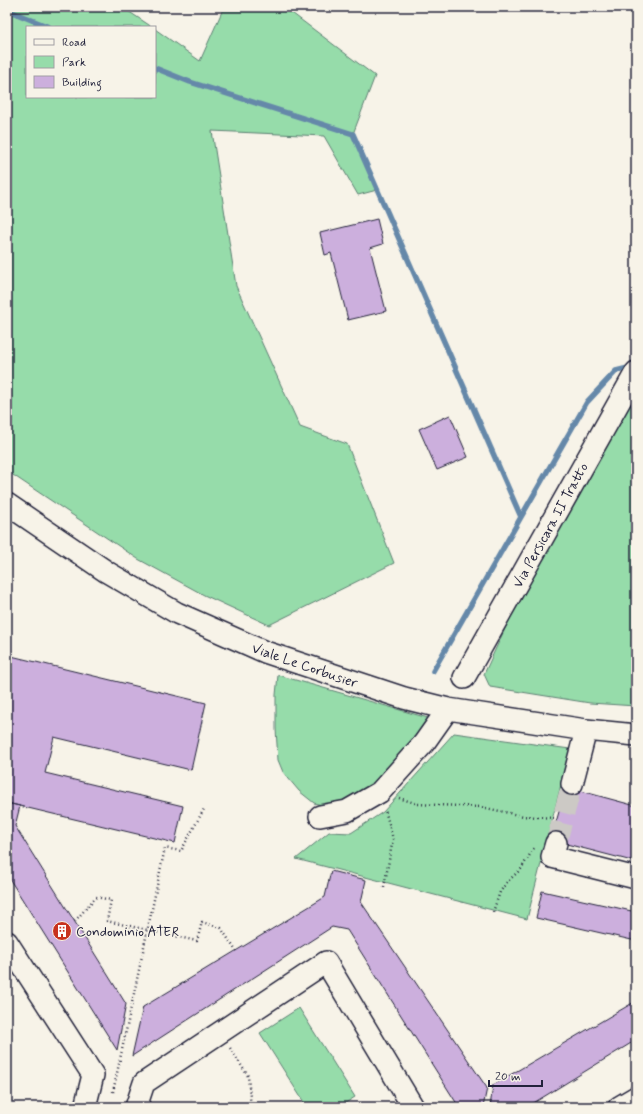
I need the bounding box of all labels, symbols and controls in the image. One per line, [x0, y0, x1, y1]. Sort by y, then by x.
legend [26, 26, 156, 98]
text: Road [62, 35, 86, 51]
text: Park [62, 55, 86, 71]
text: Building [62, 75, 102, 92]
street label: Via Persicara II Tratto [509, 460, 593, 591]
street label: Viale Le Corbusier [249, 639, 360, 693]
building icon: Condominio ATER [51, 920, 73, 942]
place label: Condominio ATER [76, 923, 179, 941]
scale bar [489, 1062, 542, 1088]
text: 20 m [495, 1069, 521, 1085]

